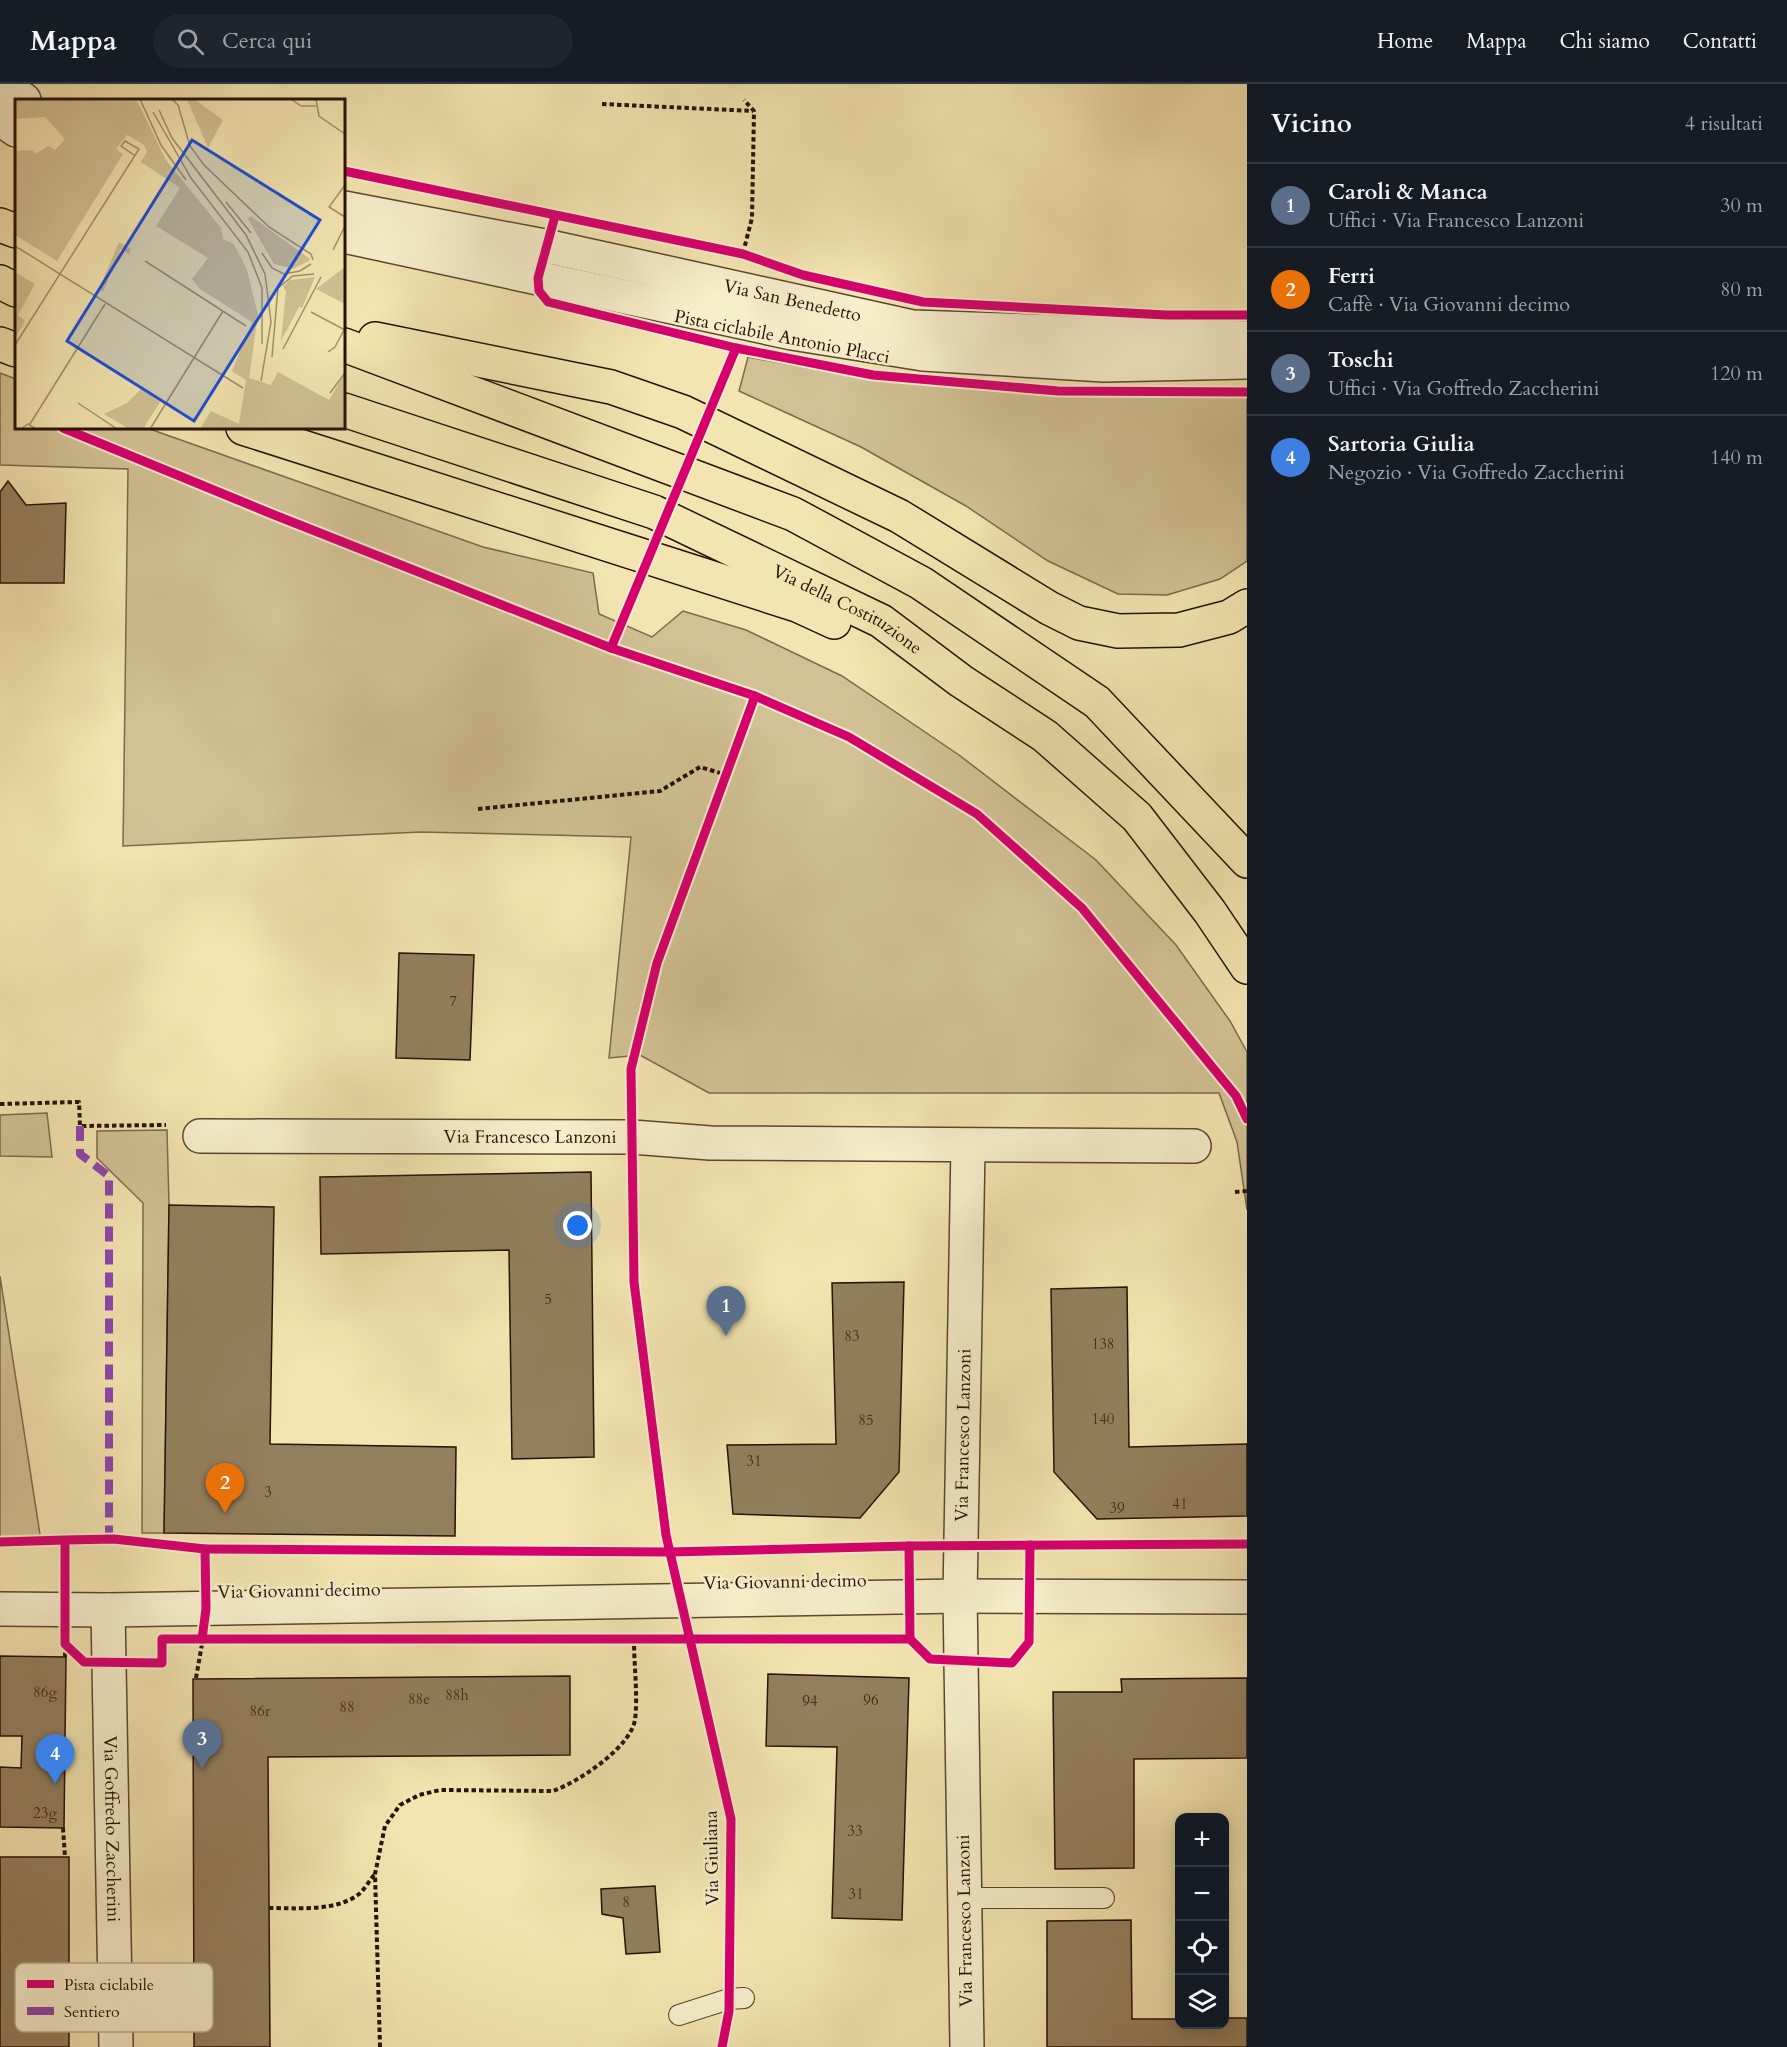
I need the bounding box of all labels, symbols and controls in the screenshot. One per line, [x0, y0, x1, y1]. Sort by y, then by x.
search box [153, 14, 573, 68]
text: Mappa [30, 22, 117, 60]
icon: search [174, 25, 207, 58]
text: Cerca qui [222, 26, 312, 56]
text: Home [1377, 27, 1433, 56]
text: Mappa [1466, 27, 1527, 56]
text: Chi siamo [1560, 27, 1650, 56]
text: Contatti [1683, 27, 1757, 56]
inset map [15, 99, 345, 429]
text: Vicino [1271, 106, 1352, 141]
text: 4 risultati [1685, 110, 1763, 137]
text: Caroli & Manca [1328, 177, 1488, 207]
text: 1 [1285, 192, 1296, 219]
text: 30 m [1720, 192, 1763, 219]
text: Uffici · Via Francesco Lanzoni [1328, 207, 1584, 234]
text: Ferri [1328, 261, 1375, 291]
street label: Via San Benedetto [721, 273, 864, 328]
text: 2 [1285, 276, 1296, 303]
text: 80 m [1720, 276, 1763, 303]
text: Caffè · Via Giovanni decimo [1328, 291, 1570, 318]
street label: Pista ciclabile Antonio Placci [672, 304, 892, 370]
text: Toschi [1328, 345, 1394, 375]
text: 3 [1285, 360, 1296, 387]
text: 120 m [1710, 360, 1763, 387]
text: Uffici · Via Goffredo Zaccherini [1328, 375, 1599, 402]
text: Sartoria Giulia [1328, 429, 1475, 459]
text: 4 [1285, 444, 1296, 471]
text: 140 m [1710, 444, 1763, 471]
text: Negozio · Via Goffredo Zaccherini [1328, 459, 1625, 486]
street label: Via della Costituzione [768, 558, 927, 660]
house number: 7 [449, 991, 457, 1011]
street label: Via Francesco Lanzoni [443, 1124, 617, 1149]
your location [563, 1211, 592, 1240]
pin: 1 [706, 1286, 746, 1336]
house number: 5 [544, 1289, 552, 1309]
house number: 83 [844, 1326, 860, 1346]
house number: 138 [1091, 1334, 1115, 1354]
street label: Via Francesco Lanzoni [949, 1348, 977, 1522]
house number: 140 [1091, 1409, 1115, 1429]
house number: 85 [858, 1410, 874, 1430]
house number: 31 [746, 1451, 762, 1471]
pin: 2 [206, 1464, 244, 1513]
house number: 3 [264, 1482, 272, 1502]
house number: 41 [1172, 1494, 1188, 1514]
house number: 39 [1109, 1498, 1125, 1518]
street label: Via Giovanni decimo [703, 1568, 867, 1596]
street label: Via Giovanni decimo [217, 1577, 381, 1605]
house number: 86g [33, 1682, 57, 1702]
house number: 88h [445, 1685, 470, 1705]
house number: 88e [408, 1689, 430, 1709]
house number: 96 [863, 1690, 879, 1710]
house number: 94 [802, 1691, 818, 1711]
house number: 88 [339, 1697, 355, 1717]
house number: 86r [250, 1701, 271, 1721]
pin: 3 [182, 1720, 222, 1769]
pin: 4 [36, 1734, 74, 1784]
street label: Via Goffredo Zaccherini [98, 1735, 126, 1923]
house number: 23g [33, 1803, 57, 1823]
street label: Via Giuliana [699, 1810, 725, 1906]
map controls [1175, 1813, 1229, 2029]
button: + [1175, 1813, 1229, 1867]
house number: 33 [847, 1821, 863, 1841]
street label: Via Francesco Lanzoni [951, 1834, 979, 2008]
button: − [1175, 1867, 1229, 1921]
house number: 31 [848, 1884, 864, 1904]
house number: 8 [622, 1892, 630, 1912]
button: locate [1175, 1921, 1229, 1975]
legend [15, 1963, 213, 2032]
text: Pista ciclabile [64, 1974, 154, 1996]
button: layers [1175, 1975, 1229, 2029]
text: Sentiero [64, 2001, 120, 2023]

